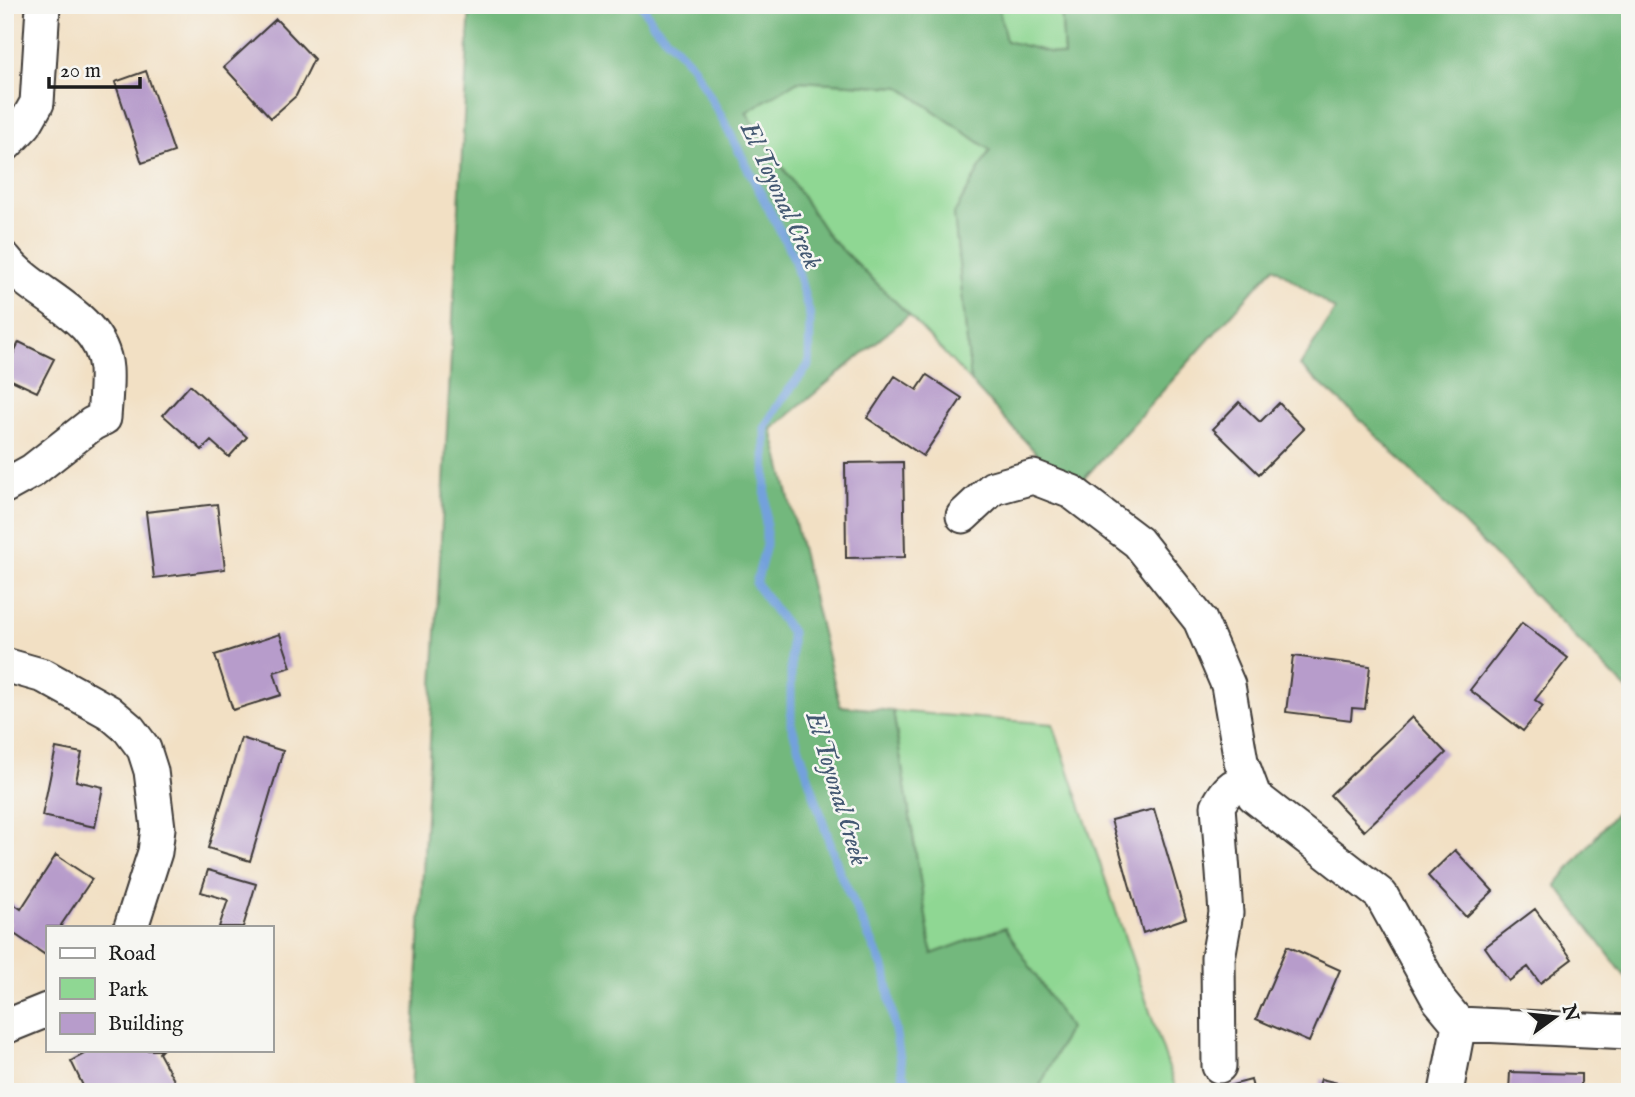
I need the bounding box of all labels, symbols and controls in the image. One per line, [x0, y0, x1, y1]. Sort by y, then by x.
scale bar [49, 46, 140, 90]
text: 20 m [60, 58, 101, 85]
water label: El Toyonal Creek [732, 116, 830, 275]
water label: El Toyonal Creek [797, 706, 876, 870]
legend [46, 926, 273, 1052]
text: Road [108, 941, 156, 968]
text: Park [108, 977, 149, 1004]
north arrow [1520, 982, 1590, 1052]
text: N [1556, 1001, 1583, 1025]
text: Building [108, 1011, 184, 1038]

